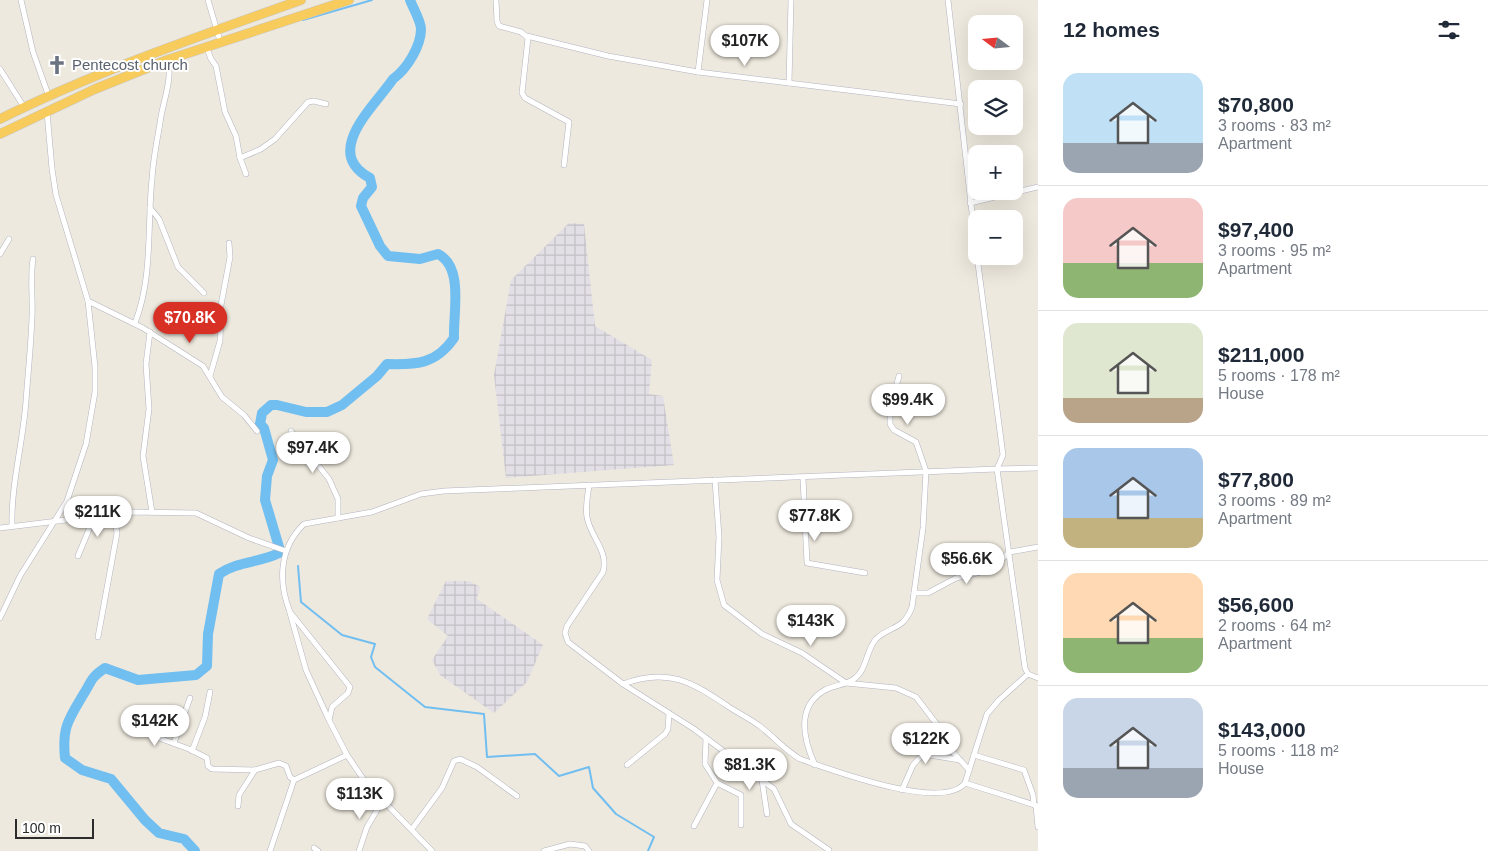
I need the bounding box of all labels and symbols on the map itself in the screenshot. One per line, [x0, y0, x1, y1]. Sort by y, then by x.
north arrow [968, 15, 1022, 70]
pin: $107K [710, 24, 780, 67]
church icon: Pentecost church [46, 54, 68, 76]
place label: Pentecost church [72, 56, 188, 73]
pin: $70.8K [149, 302, 231, 344]
pin: $99.4K [867, 384, 949, 426]
pin: $97.4K [272, 432, 354, 474]
pin: $211K [63, 496, 133, 538]
pin: $77.8K [774, 500, 856, 542]
pin: $56.6K [926, 542, 1008, 585]
pin: $143K [776, 604, 846, 647]
pin: $142K [120, 704, 190, 747]
pin: $122K [891, 722, 961, 765]
pin: $81.3K [709, 748, 791, 791]
pin: $113K [325, 778, 395, 820]
scale bar [15, 816, 94, 839]

